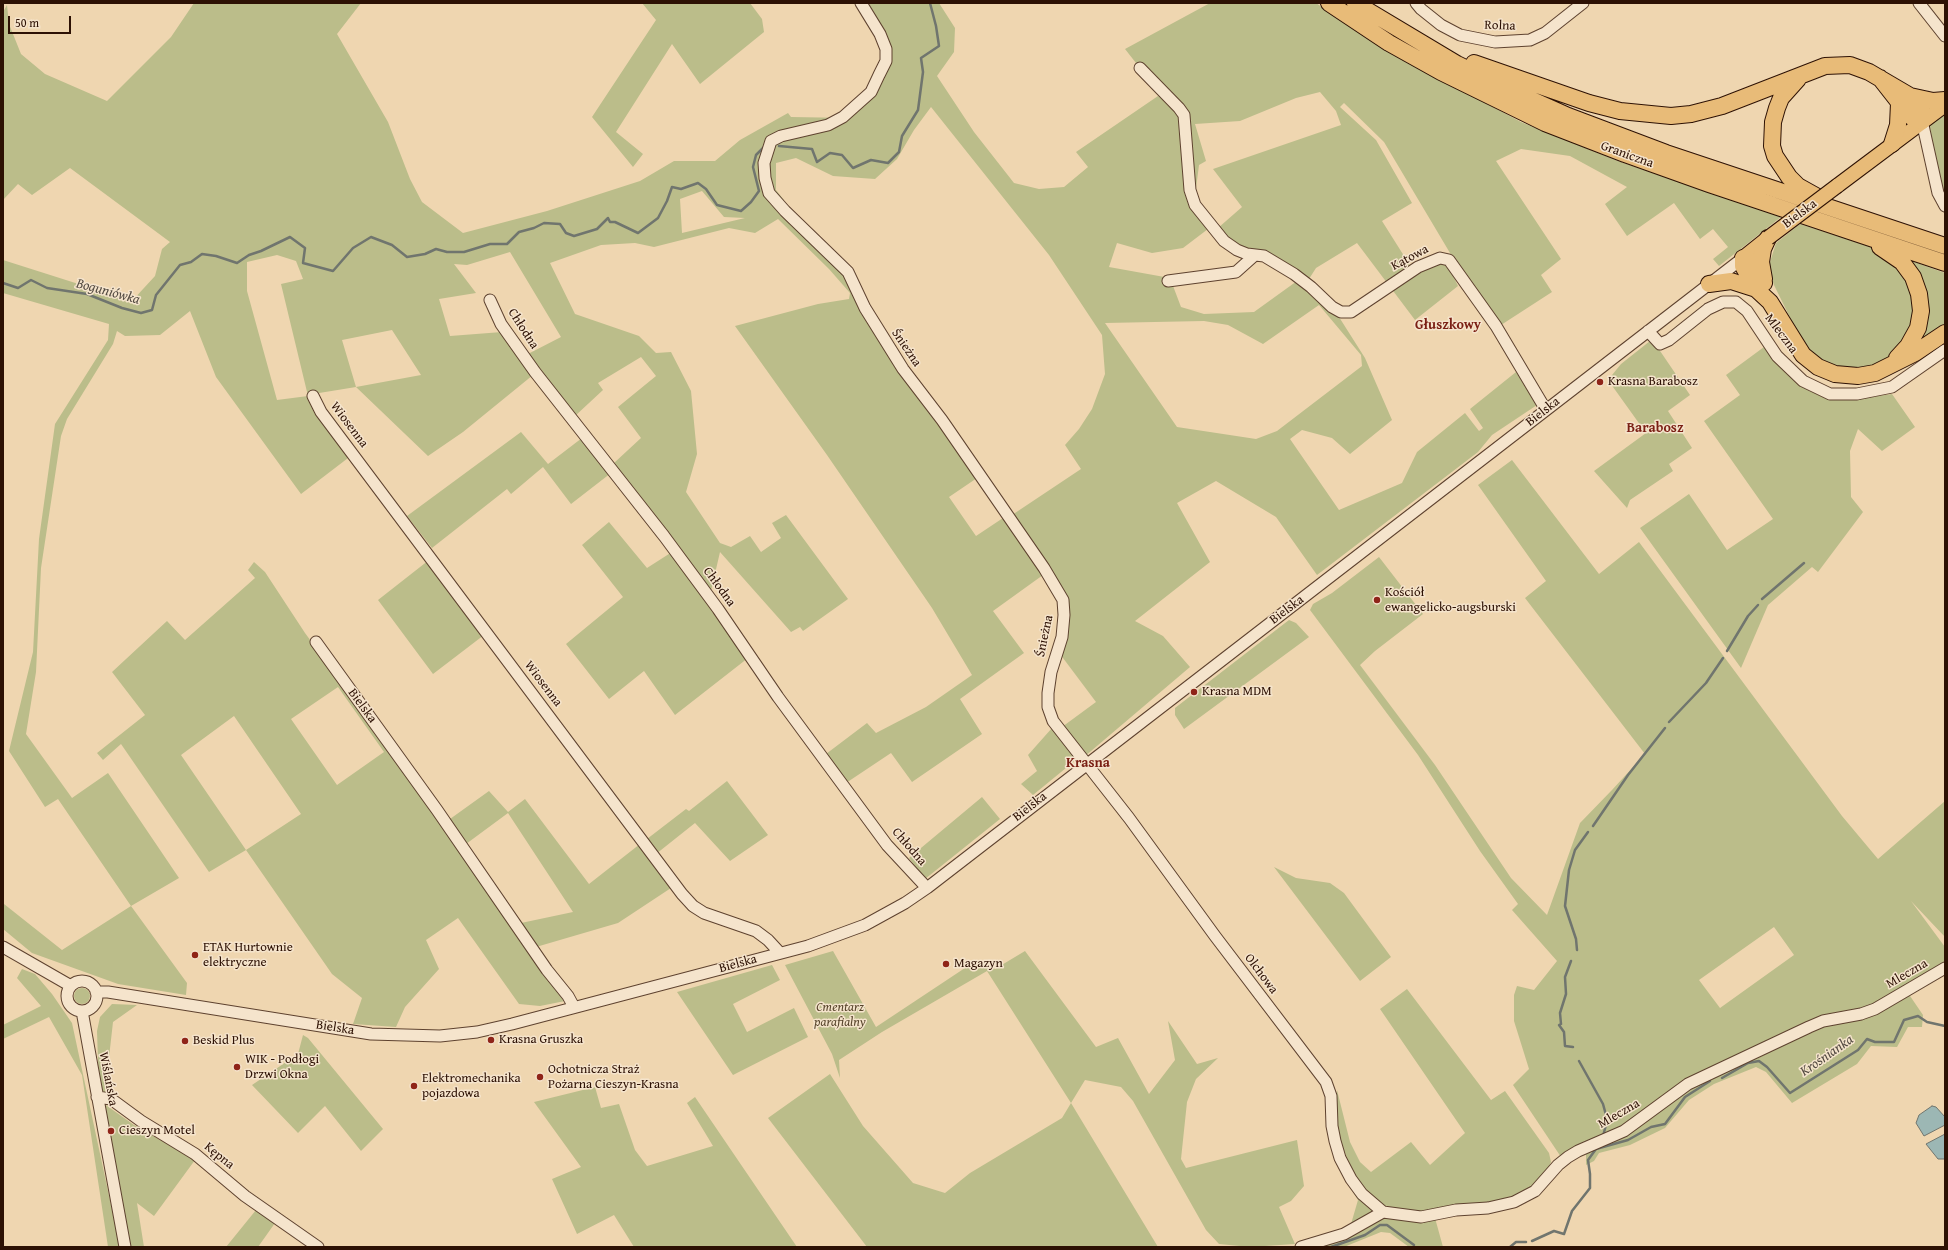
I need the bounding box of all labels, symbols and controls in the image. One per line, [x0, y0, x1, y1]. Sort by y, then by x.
scale bar [10, 8, 73, 34]
text: 50 m [15, 14, 39, 31]
street label: Rolna [1484, 18, 1516, 34]
street label: Graniczna [1599, 138, 1655, 172]
street label: Bielska [1780, 196, 1820, 232]
street label: Kątowa [1389, 242, 1431, 274]
water label: Boguniówka [74, 275, 142, 309]
street label: Chłodna [504, 306, 542, 352]
street label: Mleczna [1761, 311, 1801, 357]
district label: Głuszkowy [1415, 317, 1481, 333]
street label: Śnieżna [888, 326, 924, 370]
place label: Krasna Barabosz [1608, 374, 1698, 390]
marker: Krasna Barabosz [1595, 377, 1605, 387]
street label: Bielska [1523, 394, 1563, 430]
street label: Wiosenna [327, 399, 371, 451]
district label: Barabosz [1626, 420, 1684, 436]
street label: Chłodna [699, 564, 739, 610]
place label: Kościół ewangelicko-augsburski [1385, 585, 1516, 616]
street label: Bielska [1267, 592, 1307, 628]
marker: Kościół ewangelicko-augsburski [1372, 595, 1382, 605]
street label: Śnieżna [1033, 614, 1057, 658]
street label: Wiosenna [521, 658, 565, 710]
place label: Krasna MDM [1202, 684, 1272, 700]
street label: Bielska [344, 686, 380, 726]
marker: Krasna MDM [1189, 687, 1199, 697]
district label: Krasna [1066, 755, 1110, 771]
street label: Bielska [1010, 789, 1050, 825]
street label: Chłodna [888, 825, 930, 869]
place label: ETAK Hurtownie elektryczne [203, 940, 293, 971]
marker: ETAK Hurtownie elektryczne [190, 950, 200, 960]
street label: Bielska [717, 951, 759, 977]
street label: Olchowa [1241, 951, 1281, 997]
place label: Magazyn [954, 956, 1003, 972]
street label: Mleczna [1883, 956, 1931, 992]
marker: Magazyn [941, 959, 951, 969]
park label: Cmentarz parafialny [814, 1000, 866, 1031]
street label: Bielska [315, 1017, 355, 1039]
place label: Krasna Gruszka [499, 1032, 583, 1048]
water label: Krośnianka [1797, 1032, 1857, 1080]
place label: Beskid Plus [193, 1033, 255, 1049]
marker: Krasna Gruszka [486, 1035, 496, 1045]
marker: Beskid Plus [180, 1036, 190, 1046]
street label: Wiślańska [95, 1051, 121, 1107]
place label: WIK - Podłogi Drzwi Okna [245, 1052, 319, 1083]
marker: WIK - Podłogi Drzwi Okna [232, 1062, 242, 1072]
place label: Ochotnicza Straż Pożarna Cieszyn-Krasna [548, 1062, 679, 1093]
place label: Elektromechanika pojazdowa [422, 1071, 521, 1102]
marker: Ochotnicza Straż Pożarna Cieszyn-Krasna [535, 1072, 545, 1082]
marker: Elektromechanika pojazdowa [409, 1081, 419, 1091]
street label: Mleczna [1595, 1096, 1643, 1132]
place label: Cieszyn Motel [119, 1123, 195, 1139]
marker: Cieszyn Motel [106, 1126, 116, 1136]
street label: Kępna [201, 1139, 237, 1173]

